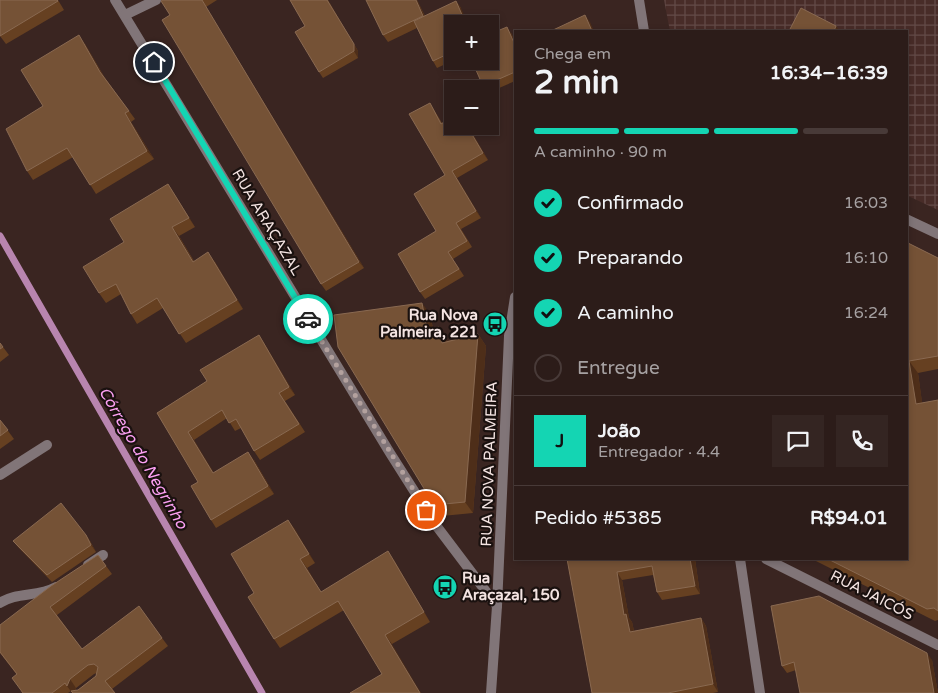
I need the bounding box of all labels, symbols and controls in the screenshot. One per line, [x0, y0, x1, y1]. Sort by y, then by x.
map controls [444, 15, 499, 135]
button: + [444, 15, 499, 70]
pin [133, 41, 175, 83]
text: Chega em [534, 44, 611, 64]
icon: home [140, 48, 168, 76]
text: 16:34–16:39 [769, 62, 888, 84]
text: 2 min [534, 64, 619, 102]
button: − [444, 80, 499, 135]
text: A caminho · 90 m [534, 142, 667, 162]
street label: RUA ARAÇAZAL [228, 166, 306, 279]
icon: check [534, 189, 562, 217]
text: Confirmado [577, 192, 684, 214]
text: 16:03 [844, 193, 888, 213]
icon: check [534, 244, 562, 272]
text: Preparando [577, 247, 683, 269]
text: 16:10 [844, 248, 888, 268]
courier [283, 294, 333, 344]
icon: check [534, 299, 562, 327]
text: A caminho [577, 302, 674, 324]
text: 16:24 [844, 303, 888, 323]
icon: car [294, 305, 322, 333]
place label: Rua Nova Palmeira, 221 [380, 306, 478, 341]
bus stop icon: Rua Nova Palmeira, 221 [482, 311, 508, 337]
text: Entregue [577, 357, 660, 379]
street label: RUA NOVA PALMEIRA [477, 381, 501, 547]
water label: Córrego do Negrinho [94, 383, 192, 534]
button: chat [772, 415, 824, 467]
button: phone [836, 415, 888, 467]
text: João [598, 420, 641, 442]
text: J [556, 430, 564, 452]
text: Entregador · 4.4 [598, 442, 720, 462]
pin [405, 489, 447, 531]
icon: bag [412, 496, 440, 524]
text: Pedido #5385 [534, 507, 662, 529]
text: R$94.01 [810, 507, 888, 529]
street label: RUA JAICÓS [827, 566, 917, 624]
place label: Rua Araçazal, 150 [462, 569, 560, 605]
bus stop icon: Rua Araçazal, 150 [432, 574, 458, 600]

